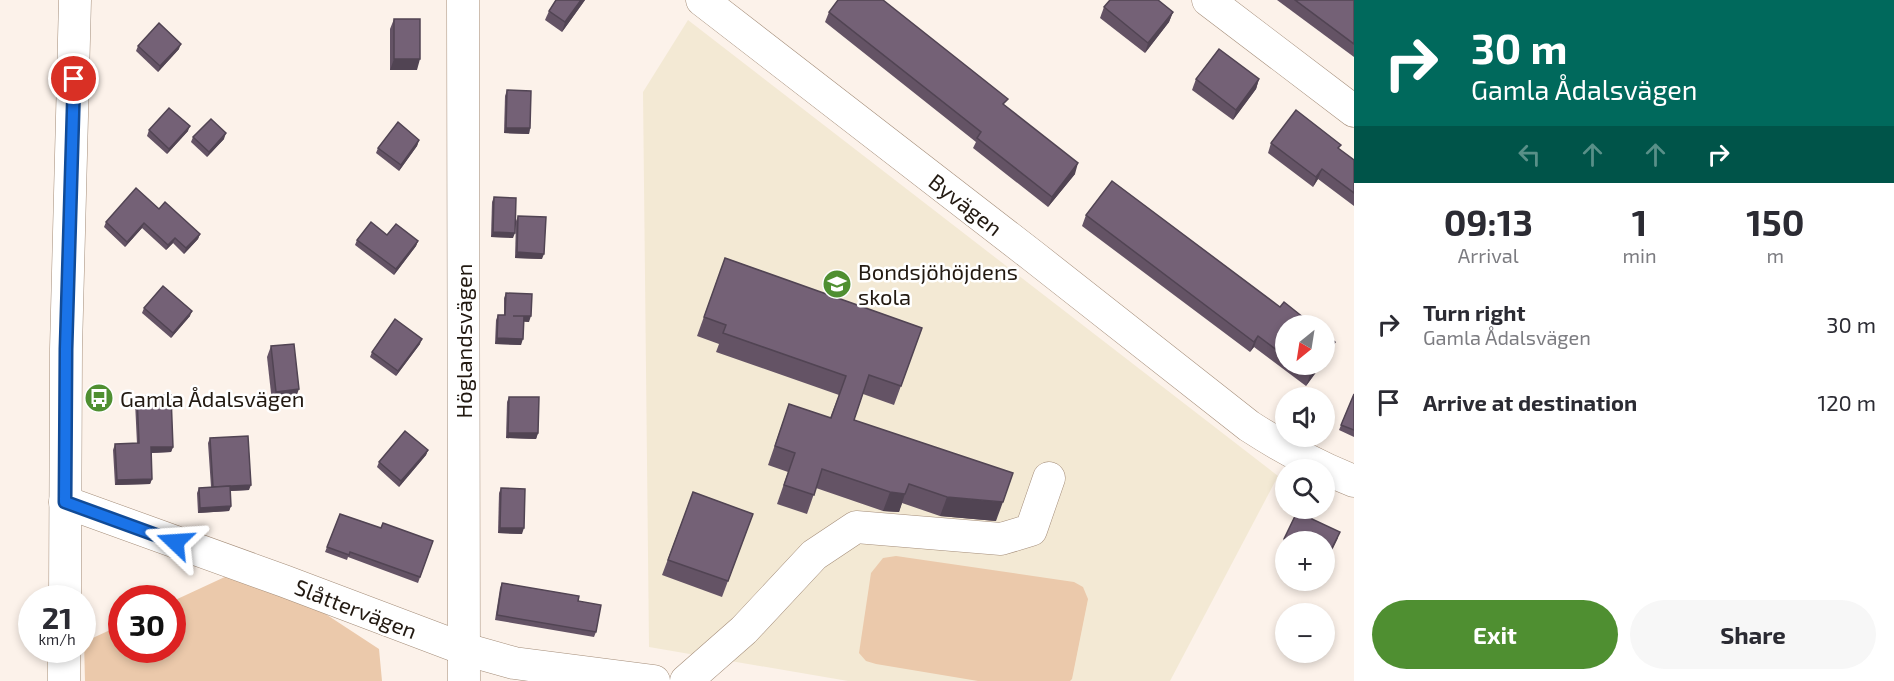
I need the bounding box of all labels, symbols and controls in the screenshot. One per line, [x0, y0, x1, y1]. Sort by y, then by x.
text: 30 m [1471, 22, 1567, 72]
icon: right [1372, 24, 1450, 102]
pin [48, 53, 99, 104]
icon: arrive [57, 62, 90, 95]
text: Gamla Ådalsvägen [1471, 73, 1698, 105]
icon: left [1513, 138, 1546, 171]
icon: ahead [1576, 138, 1609, 171]
icon: ahead [1639, 138, 1672, 171]
icon: right [1702, 138, 1735, 171]
street label: Byvägen [924, 167, 1008, 241]
text: 09:13 [1444, 200, 1533, 243]
text: 1 [1632, 200, 1647, 243]
text: 150 [1746, 200, 1804, 243]
text: Arrival [1458, 243, 1519, 267]
text: min [1622, 243, 1657, 267]
text: m [1767, 243, 1784, 267]
place label: Bondsjöhöjdens skola [858, 258, 1018, 309]
street label: Höglandsvägen [450, 264, 476, 419]
school or university icon: Bondsjöhöjdens skola [821, 268, 853, 300]
text: Turn right [1423, 299, 1525, 325]
icon: right [1372, 308, 1405, 341]
text: 30 m [1826, 311, 1876, 337]
north arrow [1275, 315, 1335, 375]
map controls [1275, 315, 1335, 663]
text: Gamla Ådalsvägen [1423, 325, 1591, 349]
bus stop icon: Gamla Ådalsvägen [83, 382, 115, 414]
place label: Gamla Ådalsvägen [120, 385, 305, 411]
icon: arrive [1372, 386, 1405, 419]
button: sound [1275, 387, 1335, 447]
text: Arrive at destination [1423, 389, 1637, 415]
text: 120 m [1817, 389, 1876, 415]
button: search [1275, 459, 1335, 519]
position arrow [143, 510, 207, 574]
button: + [1275, 531, 1335, 591]
street label: Slåttervägen [291, 573, 421, 643]
speed limit sign: 30 [108, 585, 186, 663]
text: 21 [42, 599, 72, 635]
button: Exit [1372, 600, 1618, 669]
button: Share [1630, 600, 1876, 669]
button: − [1275, 603, 1335, 663]
text: km/h [38, 630, 76, 648]

